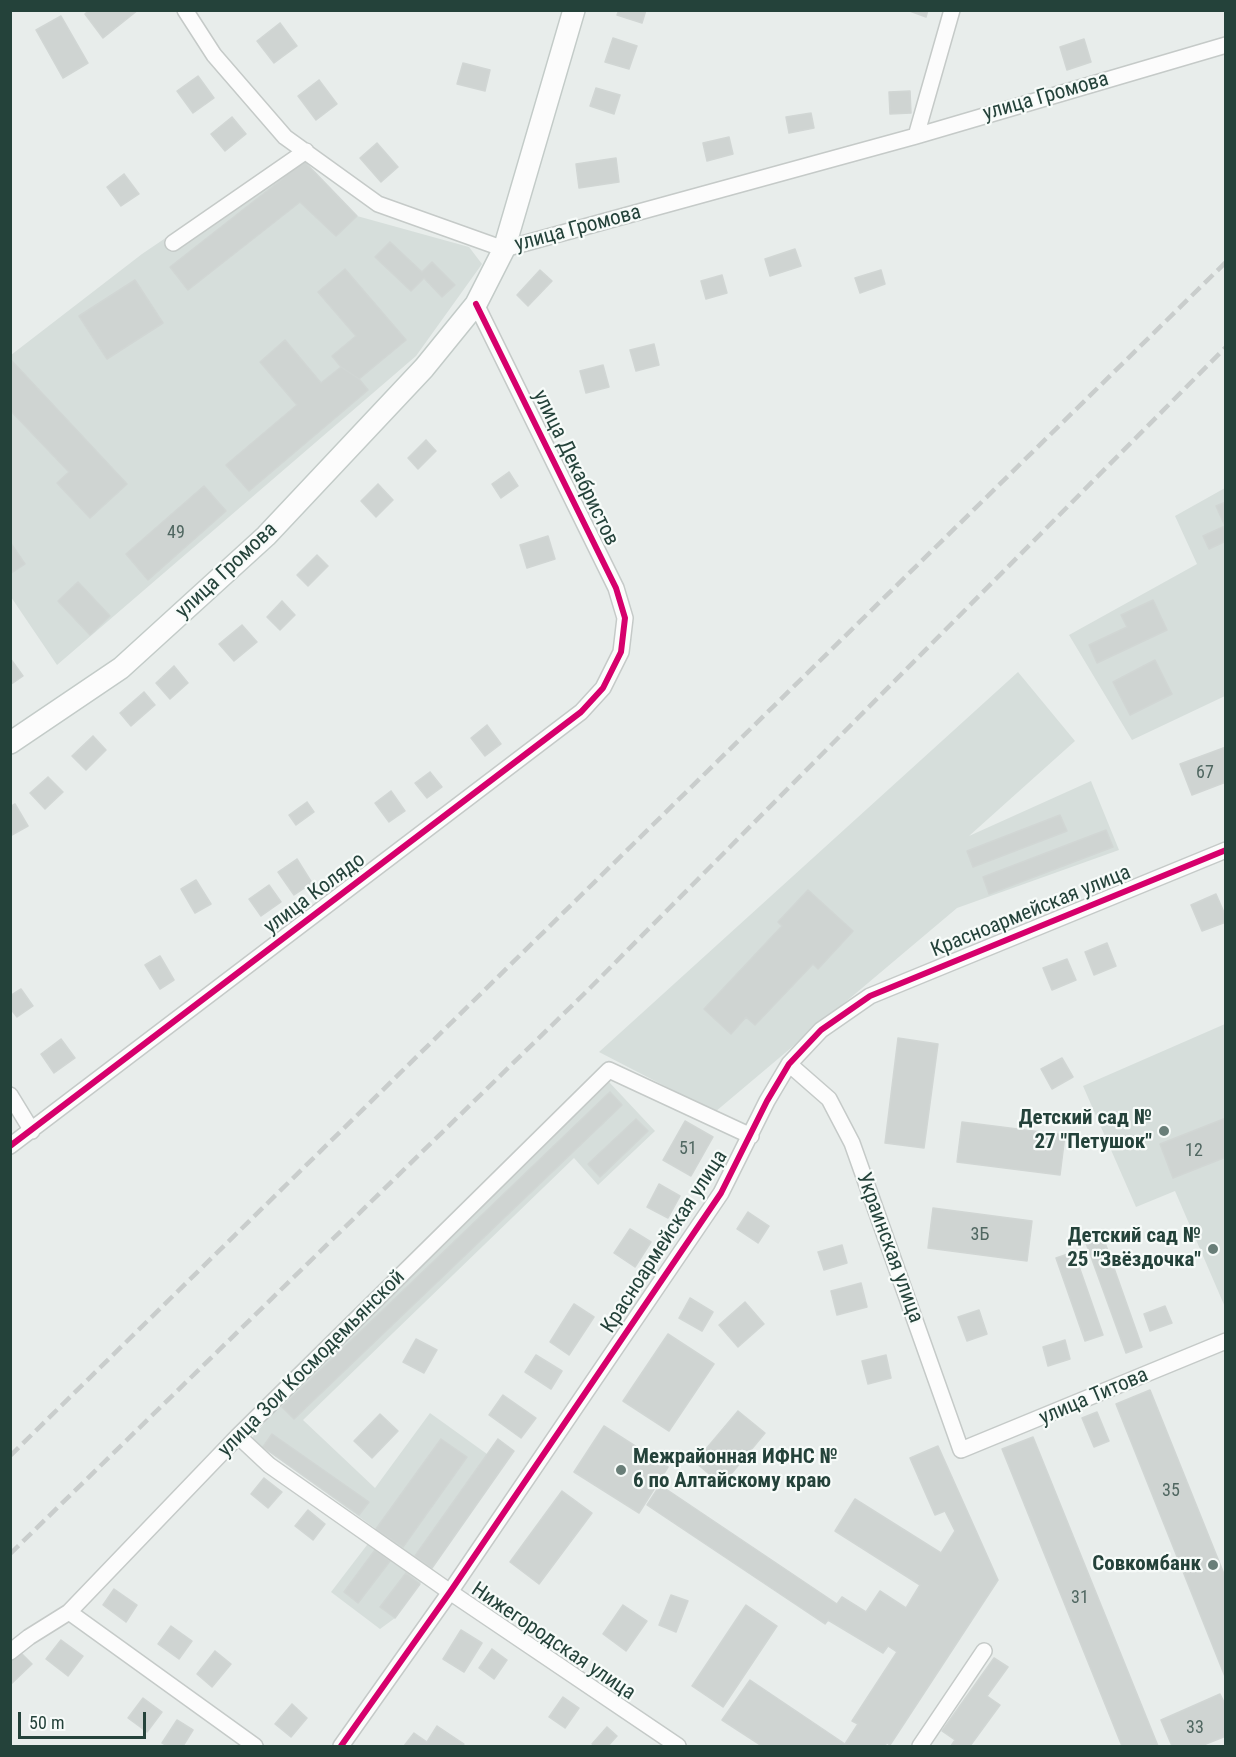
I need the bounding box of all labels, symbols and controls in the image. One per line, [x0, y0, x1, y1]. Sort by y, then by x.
street label: улица Громова [980, 67, 1112, 127]
street label: улица Громова [512, 200, 644, 258]
street label: улица Декабристов [526, 386, 624, 550]
street label: улица Громова [171, 518, 283, 624]
house number: 49 [167, 522, 185, 544]
house number: 67 [1196, 762, 1214, 784]
street label: улица Колядо [259, 848, 371, 940]
street label: Красноармейская улица [928, 860, 1134, 964]
place label: Детский сад № 27 "Петушок" [1019, 1106, 1152, 1156]
marker: Детский сад № 27 "Петушок" [1157, 1124, 1171, 1138]
house number: 51 [679, 1138, 697, 1160]
house number: 12 [1185, 1140, 1203, 1162]
street label: Красноармейская улица [596, 1146, 734, 1338]
street label: Украинская улица [850, 1169, 928, 1327]
house number: 3Б [971, 1224, 989, 1246]
place label: Детский сад № 25 "Звёздочка" [1067, 1224, 1201, 1274]
marker: Детский сад № 25 "Звёздочка" [1206, 1242, 1220, 1256]
street label: улица Зои Космодемьянской [213, 1265, 411, 1463]
street label: улица Титова [1036, 1363, 1152, 1431]
place label: Межрайонная ИФНС № 6 по Алтайскому краю [633, 1445, 838, 1495]
marker: Межрайонная ИФНС № 6 по Алтайскому краю [614, 1463, 628, 1477]
house number: 35 [1162, 1480, 1180, 1502]
place label: Совкомбанк [1092, 1552, 1201, 1578]
marker: Совкомбанк [1206, 1558, 1220, 1572]
street label: Нижегородская улица [466, 1578, 640, 1706]
house number: 31 [1071, 1587, 1089, 1609]
scale bar [21, 1700, 148, 1738]
text: 50 m [29, 1712, 64, 1733]
house number: 33 [1186, 1717, 1204, 1739]

